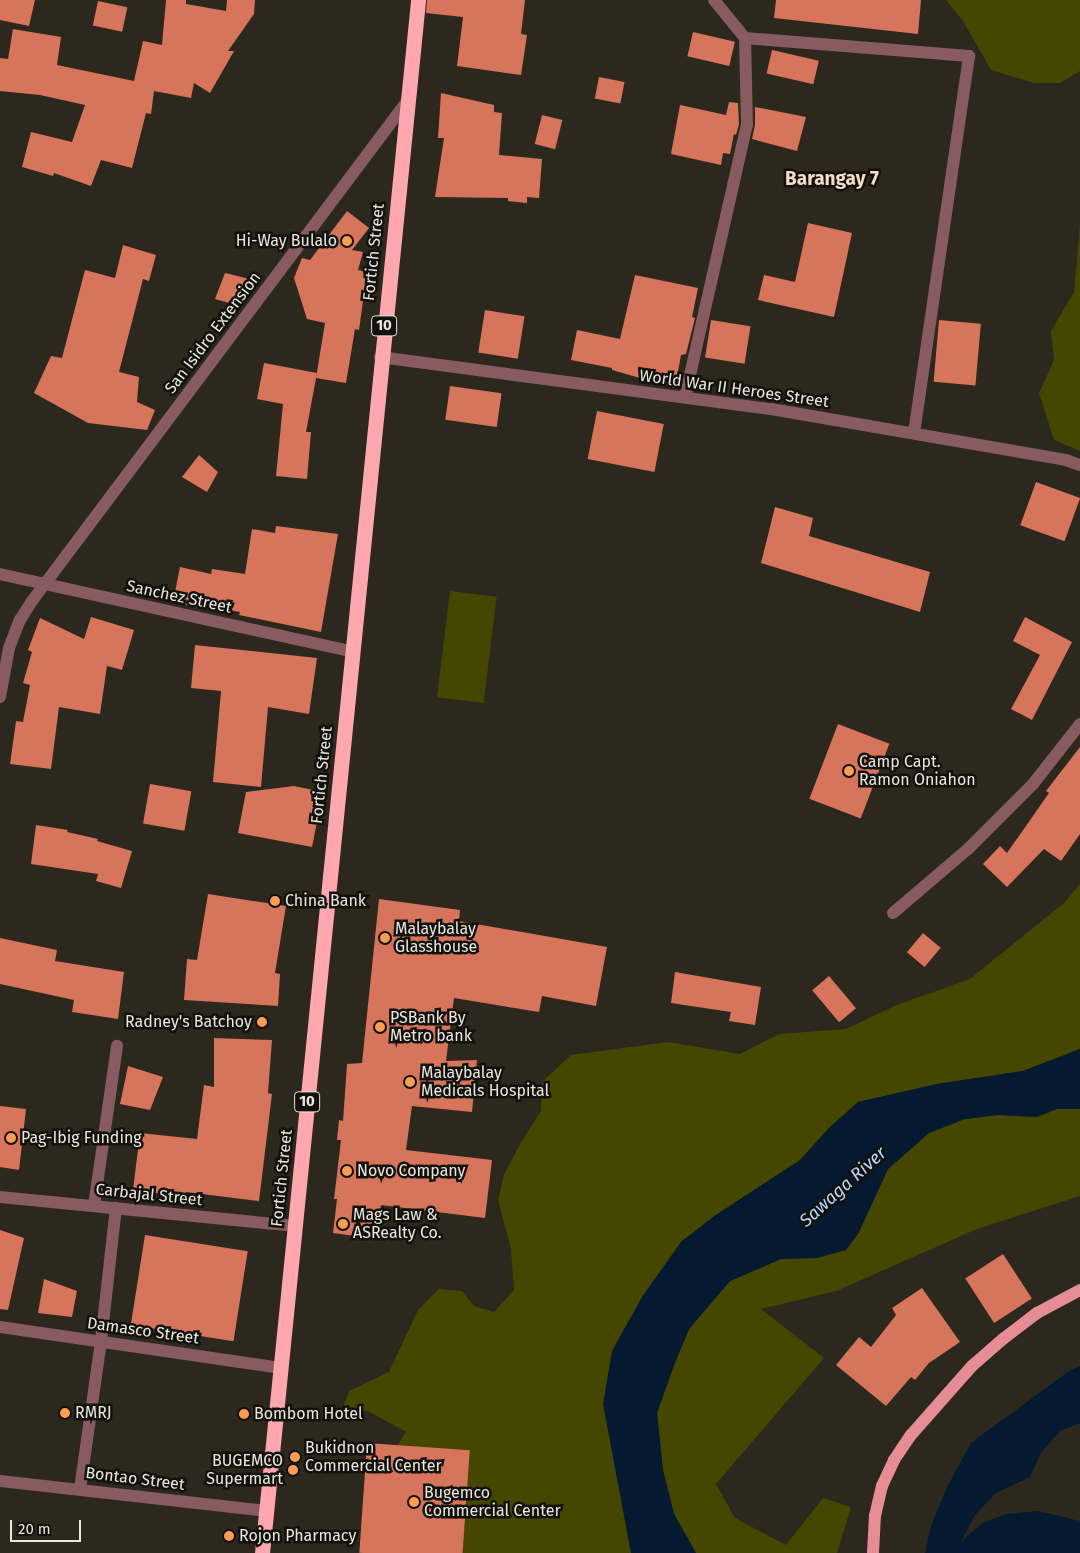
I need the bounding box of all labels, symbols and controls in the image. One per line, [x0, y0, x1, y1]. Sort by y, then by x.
district label: Barangay 7 [785, 168, 879, 190]
street label: Fortich Street [359, 202, 389, 302]
place label: Hi-Way Bulalo [236, 231, 337, 251]
marker: Hi-Way Bulalo [341, 235, 353, 247]
street label: San Isidro Extension [161, 268, 265, 398]
road number: 10 [370, 314, 398, 338]
street label: World War II Heroes Street [638, 366, 830, 412]
street label: Sanchez Street [125, 576, 233, 618]
street label: Fortich Street [307, 725, 337, 825]
place label: Camp Capt. Ramon Oniahon [859, 752, 976, 790]
marker: Camp Capt. Ramon Oniahon [843, 765, 855, 777]
place label: China Bank [285, 891, 366, 911]
marker: China Bank [269, 895, 281, 907]
place label: Malaybalay Glasshouse [395, 919, 477, 957]
marker: Malaybalay Glasshouse [379, 932, 391, 944]
place label: PSBank By Metro bank [390, 1008, 472, 1046]
place label: Radney's Batchoy [125, 1012, 252, 1032]
marker: Radney's Batchoy [256, 1016, 268, 1028]
marker: PSBank By Metro bank [374, 1021, 386, 1033]
place label: Malaybalay Medicals Hospital [421, 1063, 549, 1101]
marker: Malaybalay Medicals Hospital [403, 1075, 417, 1089]
road number: 10 [293, 1090, 321, 1114]
place label: Pag-Ibig Funding [21, 1128, 142, 1148]
street label: Fortich Street [267, 1128, 297, 1228]
marker: Pag-Ibig Funding [5, 1132, 17, 1144]
water label: Sawaga River [795, 1143, 891, 1231]
place label: Novo Company [357, 1161, 465, 1181]
marker: Novo Company [341, 1165, 353, 1177]
street label: Carbajal Street [95, 1180, 203, 1210]
place label: Mags Law & ASRealty Co. [353, 1205, 442, 1243]
marker: Mags Law & ASRealty Co. [337, 1218, 349, 1230]
street label: Damasco Street [86, 1314, 200, 1348]
place label: RMRJ [75, 1403, 112, 1423]
place label: Bombom Hotel [254, 1404, 363, 1424]
marker: RMRJ [59, 1407, 71, 1419]
marker: Bombom Hotel [238, 1408, 250, 1420]
place label: Bukidnon Commercial Center [305, 1438, 442, 1476]
place label: BUGEMCO Supermart [206, 1451, 283, 1489]
marker: Bukidnon Commercial Center [289, 1451, 301, 1463]
street label: Bontao Street [84, 1463, 186, 1495]
marker: BUGEMCO Supermart [287, 1464, 299, 1476]
place label: Bugemco Commercial Center [424, 1483, 561, 1521]
marker: Bugemco Commercial Center [408, 1496, 420, 1508]
scale bar [12, 1510, 84, 1542]
text: 20 m [18, 1520, 51, 1538]
place label: Rojon Pharmacy [239, 1526, 356, 1546]
marker: Rojon Pharmacy [223, 1530, 235, 1542]

